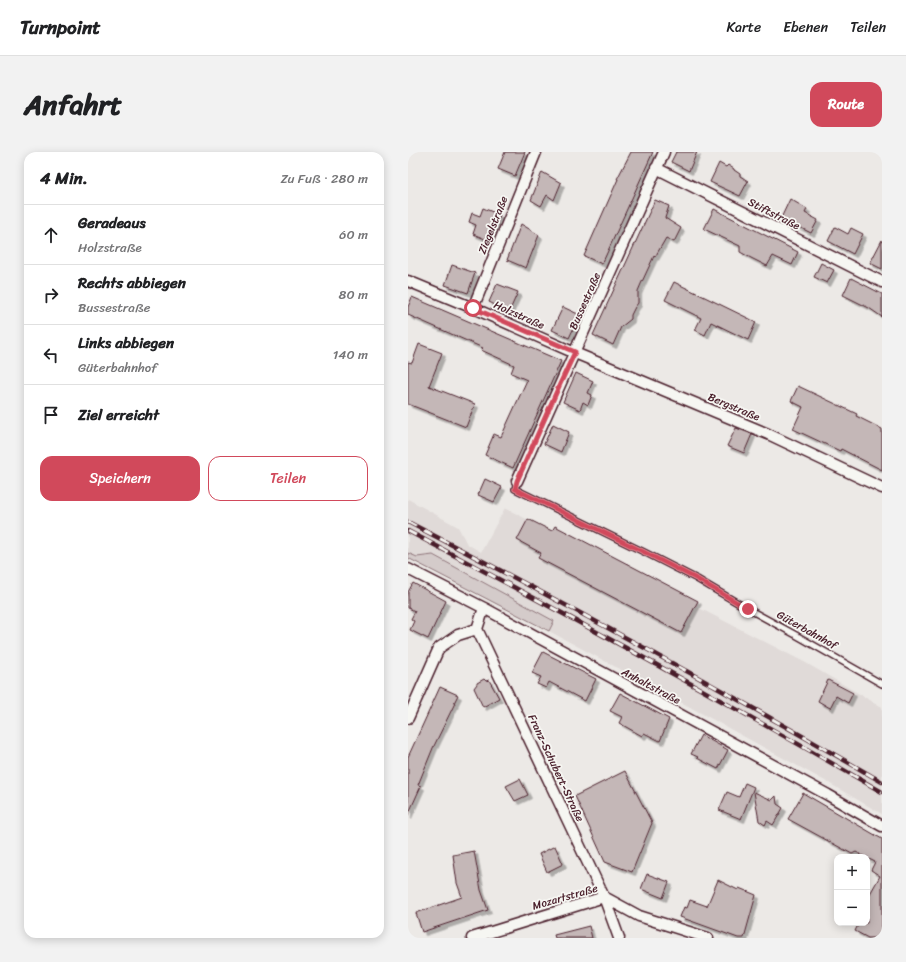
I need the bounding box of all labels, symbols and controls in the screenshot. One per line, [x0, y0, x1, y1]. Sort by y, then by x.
text: Turnpoint [20, 11, 101, 44]
text: Karte [727, 15, 761, 40]
text: Ebenen [783, 15, 828, 40]
text: Teilen [850, 15, 886, 40]
text: Anfahrt [24, 80, 122, 129]
button: Route [810, 82, 882, 127]
text: 4 Min. [40, 163, 88, 193]
text: Zu Fuß · 280 m [280, 167, 368, 190]
street label: Ziegelstraße [473, 193, 513, 257]
street label: Stiftstraße [745, 193, 804, 236]
text: Geradeaus [78, 210, 146, 236]
text: 60 m [339, 223, 368, 246]
icon: ahead [40, 224, 62, 246]
text: Holzstraße [78, 236, 142, 259]
street label: Bussestraße [564, 269, 606, 333]
text: Rechts abbiegen [78, 270, 186, 296]
text: 80 m [339, 283, 368, 306]
icon: right [40, 284, 62, 306]
street label: Holzstraße [490, 295, 548, 335]
text: Bussestraße [78, 296, 150, 319]
route start [464, 299, 482, 317]
text: Links abbiegen [78, 330, 174, 356]
text: 140 m [333, 343, 368, 366]
icon: left [40, 344, 62, 366]
text: Güterbahnhof [78, 356, 157, 379]
street label: Bergstraße [705, 388, 764, 427]
text: Ziel erreicht [78, 402, 159, 428]
icon: arrive [40, 404, 62, 426]
button: Speichern [40, 456, 200, 501]
button: Teilen [208, 456, 368, 501]
route end [739, 600, 757, 618]
street label: Güterbahnhof [773, 605, 843, 656]
street label: Anhaltstraße [617, 662, 685, 710]
street label: Franz-Schubert-Straße [523, 711, 589, 825]
map controls [834, 854, 870, 926]
button: + [834, 854, 870, 890]
street label: Mozartstraße [530, 878, 600, 915]
button: − [834, 890, 870, 926]

